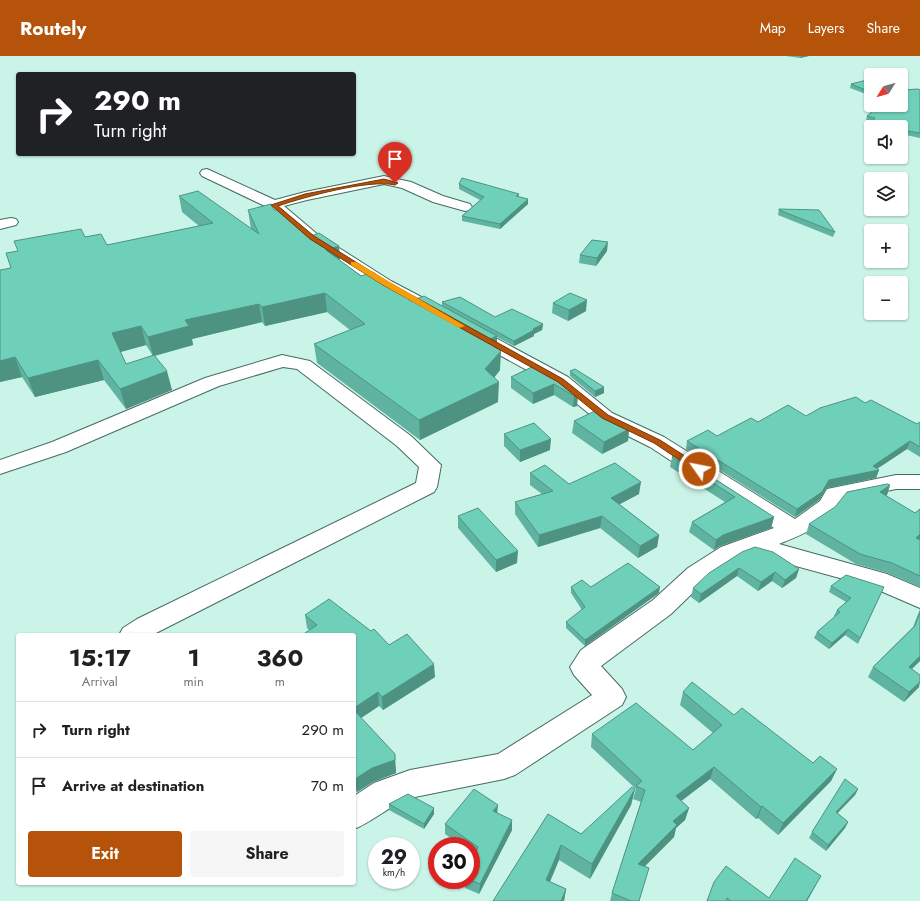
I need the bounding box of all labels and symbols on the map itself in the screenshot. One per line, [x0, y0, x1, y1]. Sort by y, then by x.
north arrow [864, 68, 908, 112]
pin [378, 142, 412, 183]
position arrow [678, 448, 720, 490]
speed limit sign: 30 [428, 837, 480, 889]

